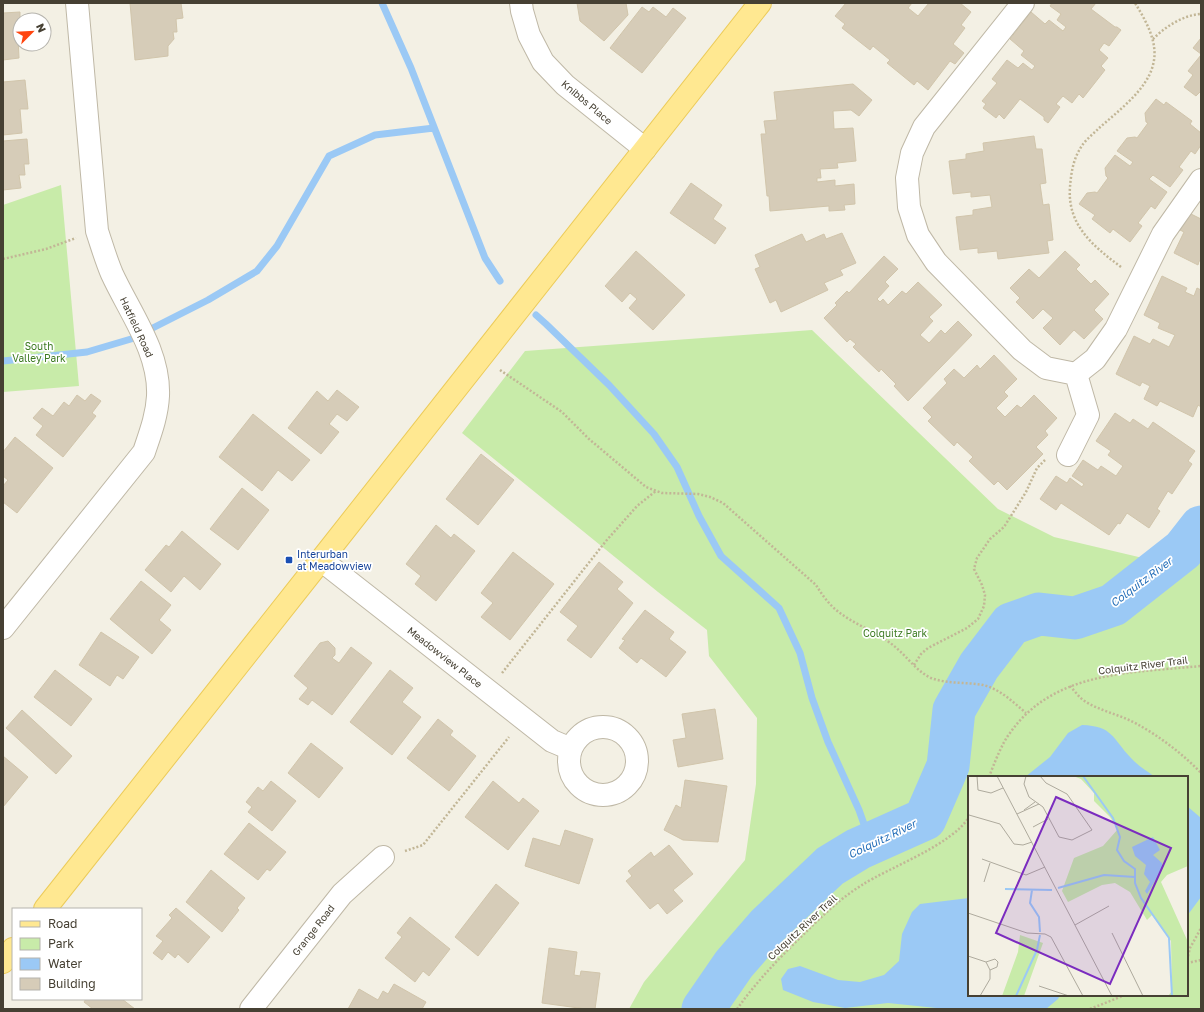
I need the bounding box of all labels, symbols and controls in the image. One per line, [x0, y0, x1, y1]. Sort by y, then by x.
north arrow [12, 12, 52, 52]
text: N [34, 21, 49, 34]
street label: Knibbs Place [559, 77, 615, 127]
street label: Hatfield Road [118, 295, 156, 359]
park label: South Valley Park [12, 340, 66, 364]
place label: Interurban at Meadowview [297, 548, 372, 572]
water label: Colquitz River [1107, 553, 1176, 610]
marker: Interurban at Meadowview [284, 555, 294, 565]
street label: Meadowview Place [405, 624, 485, 690]
park label: Colquitz Park [863, 627, 927, 639]
street label: Colquitz River Trail [1097, 654, 1189, 676]
inset map [968, 776, 1188, 996]
water label: Colquitz River [846, 816, 920, 861]
street label: Colquitz River Trail [765, 892, 839, 962]
street label: Grange Road [289, 902, 337, 958]
legend [12, 908, 142, 1000]
text: Road [48, 916, 77, 931]
text: Park [48, 936, 74, 951]
text: Water [48, 956, 82, 971]
text: Building [48, 976, 96, 991]

